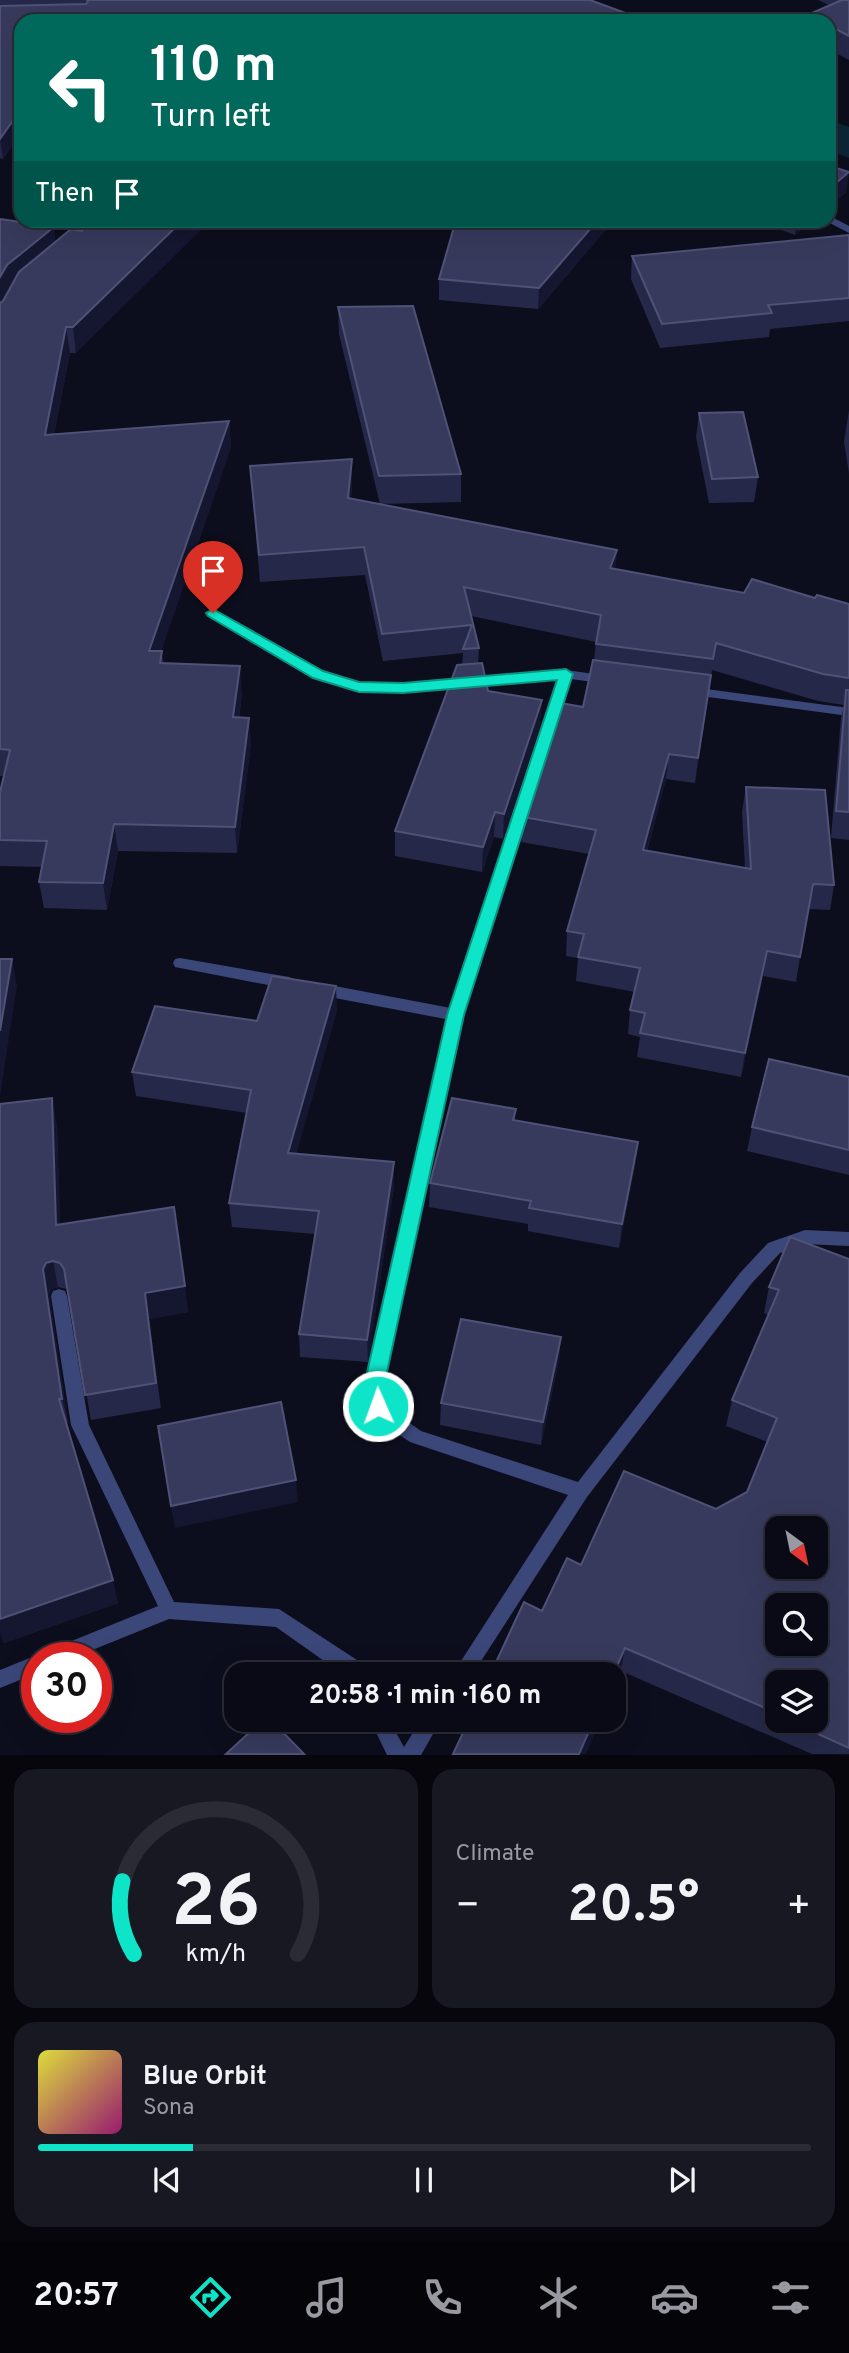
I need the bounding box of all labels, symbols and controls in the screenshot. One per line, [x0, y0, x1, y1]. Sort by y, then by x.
text: 110 m [150, 37, 277, 99]
icon: left [35, 42, 126, 133]
text: Turn left [150, 98, 271, 138]
icon: arrive [108, 175, 146, 213]
text: Then [35, 178, 94, 211]
pin [183, 541, 243, 613]
icon: arrive [194, 552, 232, 590]
position arrow [341, 1369, 415, 1443]
north arrow [765, 1516, 828, 1578]
map controls [765, 1516, 828, 1733]
button: search [765, 1593, 828, 1656]
speed limit sign: 30 [21, 1642, 112, 1733]
button: layers [765, 1670, 828, 1733]
text: 20:58 · 1 min · 160 m [309, 1680, 541, 1713]
text: Climate [456, 1840, 534, 1869]
text: 26 [171, 1861, 260, 1953]
text: 20.5° [567, 1874, 699, 1940]
text: − [456, 1883, 480, 1932]
text: + [786, 1883, 811, 1932]
text: km/h [185, 1939, 246, 1971]
text: Blue Orbit [143, 2061, 267, 2094]
text: Sona [143, 2094, 194, 2123]
icon: previous [148, 2161, 186, 2199]
icon: pause [405, 2161, 443, 2199]
icon: next [663, 2161, 701, 2199]
icon: directions [186, 2273, 235, 2322]
icon: music [302, 2273, 351, 2322]
icon: phone [418, 2273, 467, 2322]
icon: climate [534, 2273, 583, 2322]
icon: car [650, 2273, 699, 2322]
icon: filters [766, 2273, 815, 2322]
text: 20:57 [34, 2277, 119, 2317]

